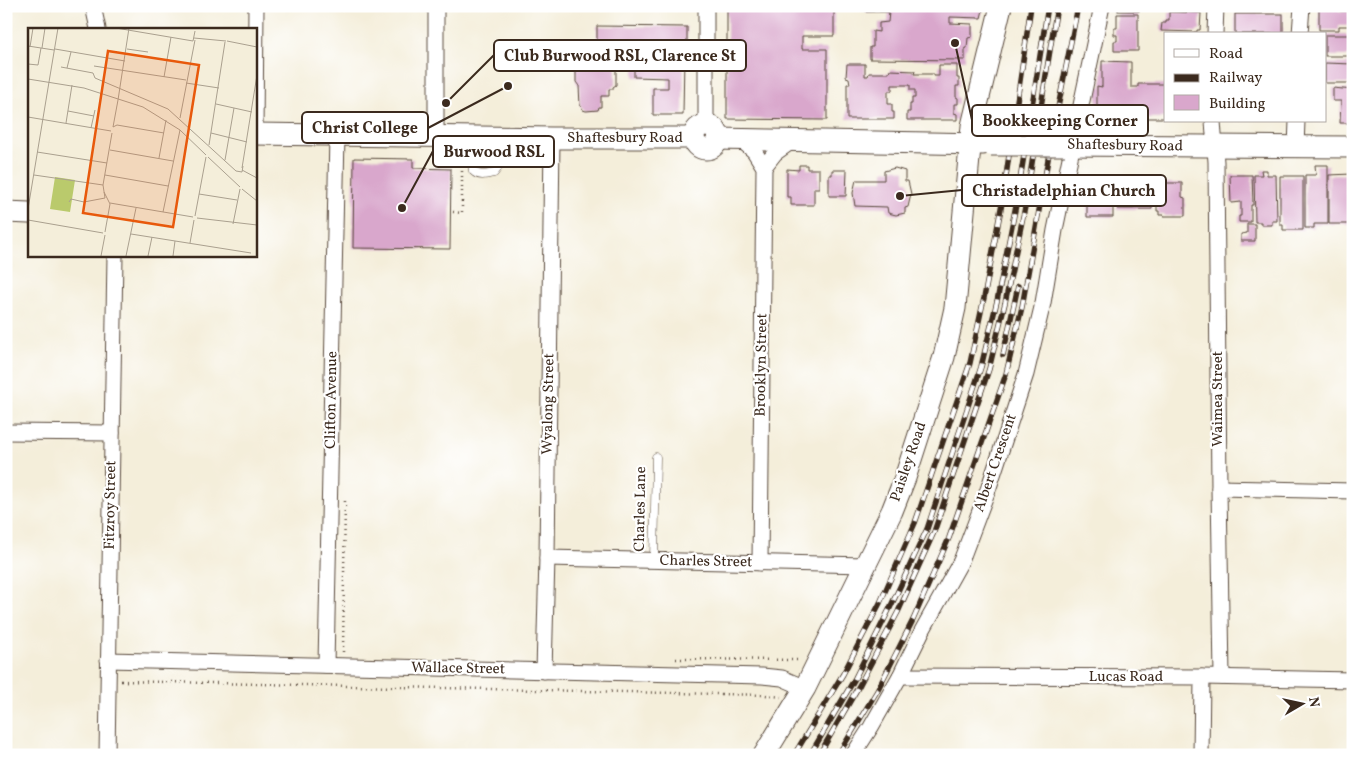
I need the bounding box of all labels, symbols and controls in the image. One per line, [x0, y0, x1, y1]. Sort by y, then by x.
inset map [28, 28, 256, 256]
legend [1164, 32, 1326, 122]
callout: Club Burwood RSL, Clarence St [494, 40, 746, 71]
text: Road [1209, 44, 1243, 65]
text: Club Burwood RSL, Clarence St [504, 46, 736, 68]
text: Railway [1209, 68, 1262, 89]
text: Building [1209, 94, 1266, 115]
callout: Bookkeeping Corner [972, 105, 1148, 136]
text: Bookkeeping Corner [982, 111, 1138, 133]
callout: Christ College [302, 112, 428, 143]
text: Christ College [312, 118, 418, 140]
street label: Shaftesbury Road [567, 128, 683, 149]
street label: Shaftesbury Road [1067, 134, 1183, 158]
callout: Burwood RSL [433, 136, 554, 167]
text: Burwood RSL [443, 142, 545, 164]
callout: Christadelphian Church [962, 175, 1166, 206]
text: Christadelphian Church [972, 181, 1156, 203]
street label: Brooklyn Street [751, 313, 773, 417]
street label: Clifton Avenue [321, 351, 343, 449]
street label: Waimea Street [1208, 351, 1229, 447]
street label: Wyalong Street [538, 353, 560, 455]
street label: Albert Crescent [969, 411, 1023, 515]
street label: Paisley Road [886, 419, 932, 505]
street label: Fitzroy Street [100, 460, 122, 550]
street label: Charles Lane [630, 466, 652, 552]
street label: Charles Street [659, 551, 753, 573]
street label: Wallace Street [411, 658, 505, 680]
street label: Lucas Road [1089, 667, 1163, 688]
north arrow [1276, 678, 1326, 728]
text: N [1303, 696, 1324, 709]

